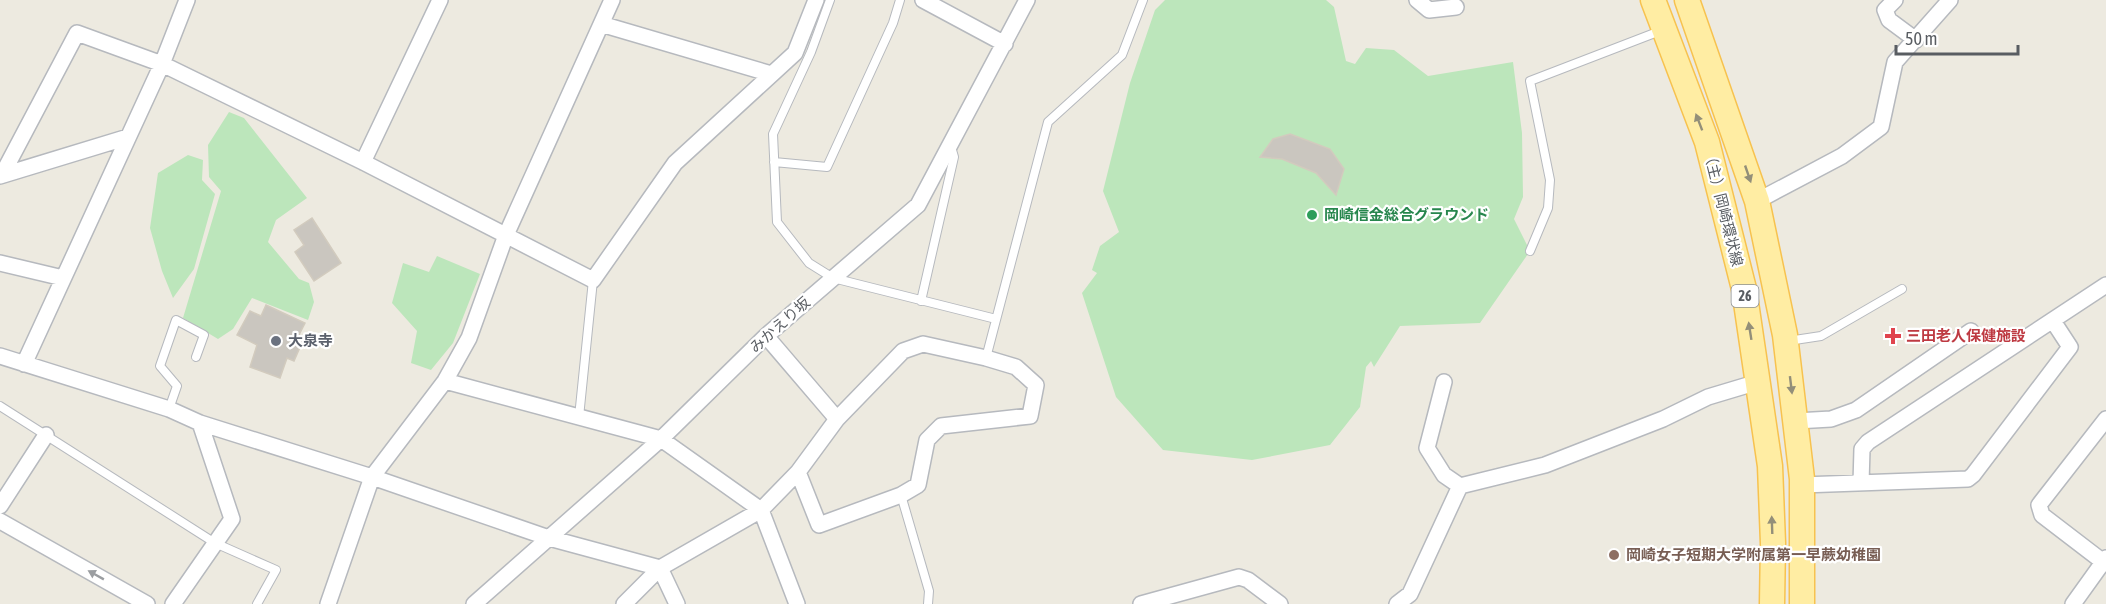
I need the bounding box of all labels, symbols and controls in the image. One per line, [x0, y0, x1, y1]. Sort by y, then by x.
scale bar [1896, 18, 2018, 56]
text: 50 m [1905, 28, 1937, 49]
one-way arrow [1694, 112, 1704, 130]
street label: （主）岡崎環状線 [1701, 148, 1746, 268]
one-way arrow [1743, 165, 1753, 183]
place label: 岡崎信金総合グラウンド [1324, 206, 1489, 223]
marker: 岡崎信金総合グラウンド [1305, 208, 1319, 222]
road number: 26 [1732, 285, 1758, 307]
street label: みかえり坂 [746, 293, 813, 356]
one-way arrow [1746, 321, 1755, 340]
marker: 三田老人保健施設 [1884, 327, 1902, 345]
place label: 三田老人保健施設 [1906, 327, 2026, 344]
place label: 大泉寺 [288, 332, 333, 349]
marker: 大泉寺 [269, 334, 283, 348]
one-way arrow [1786, 376, 1796, 395]
one-way arrow [1767, 515, 1777, 534]
place label: 岡崎女子短期大学附属第一早蕨幼稚園 [1626, 546, 1881, 563]
marker: 岡崎女子短期大学附属第一早蕨幼稚園 [1607, 548, 1621, 562]
one-way arrow [87, 570, 104, 580]

